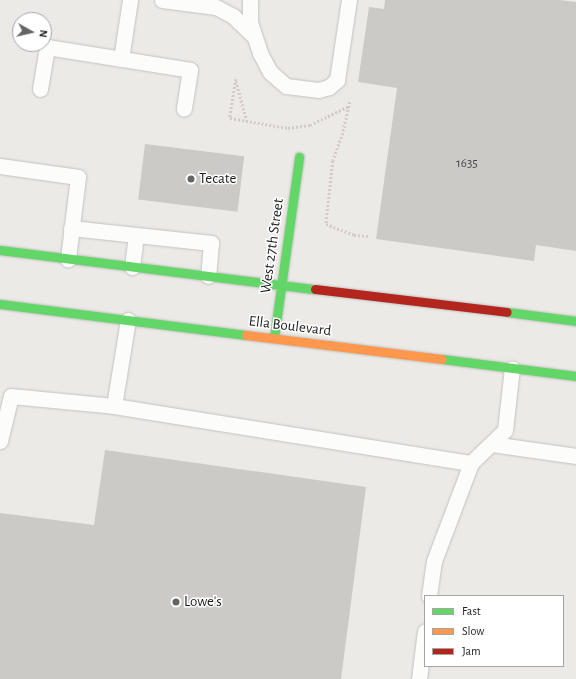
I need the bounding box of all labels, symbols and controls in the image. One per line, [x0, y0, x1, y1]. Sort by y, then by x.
north arrow [12, 12, 52, 52]
text: N [37, 29, 49, 38]
house number: 1635 [456, 156, 478, 172]
place label: Tecate [199, 170, 236, 188]
marker: Tecate [186, 174, 196, 184]
street label: West 27th Street [256, 197, 288, 295]
street label: Ella Boulevard [248, 312, 332, 340]
place label: Lowe's [184, 593, 222, 611]
legend [424, 595, 564, 667]
marker: Lowe's [171, 597, 181, 607]
text: Fast [462, 605, 481, 617]
text: Slow [462, 625, 484, 637]
text: Jam [462, 645, 481, 657]

